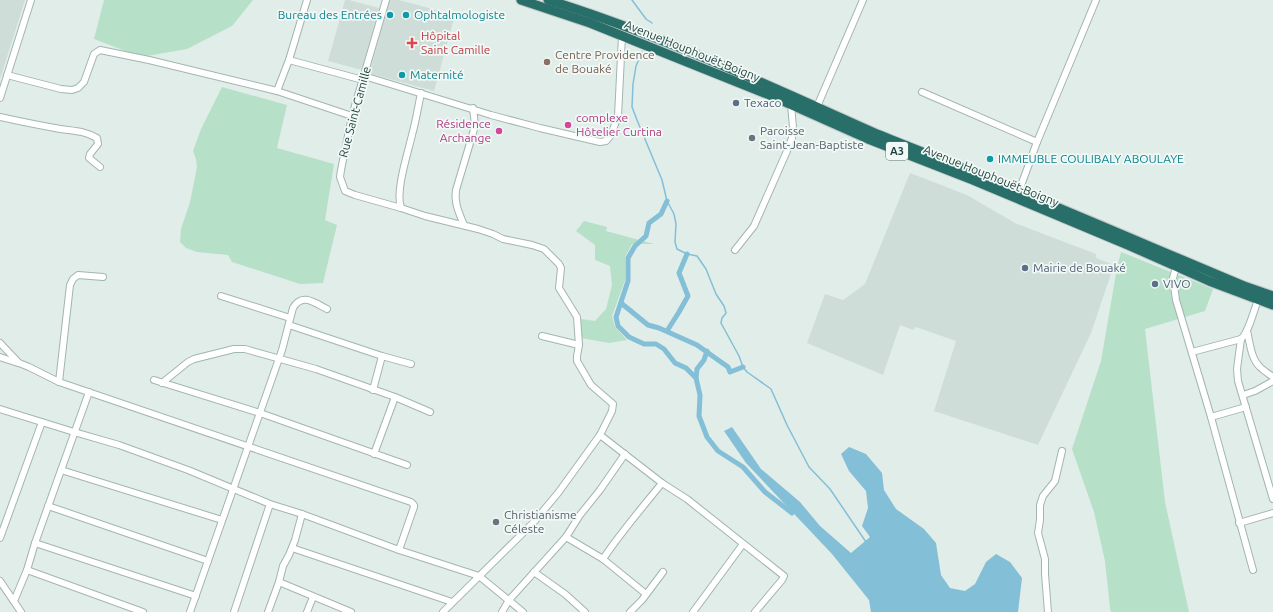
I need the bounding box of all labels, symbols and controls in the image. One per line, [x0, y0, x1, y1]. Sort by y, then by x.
place label: Bureau des Entrées [278, 8, 382, 21]
place label: Ophtalmologiste [414, 8, 505, 21]
marker: Bureau des Entrées [385, 10, 395, 20]
marker: Ophtalmologiste [401, 10, 411, 20]
street label: Avenue Houphouët-Boigny [623, 17, 762, 84]
place label: Hôpital Saint Camille [421, 29, 490, 56]
marker: Hôpital Saint Camille [406, 37, 418, 49]
place label: Centre Providence de Bouaké [555, 48, 655, 75]
marker: Centre Providence de Bouaké [542, 57, 552, 67]
street label: Rue Saint-Camille [336, 65, 373, 159]
place label: Maternité [410, 68, 464, 81]
marker: Maternité [397, 70, 407, 80]
place label: Texaco [744, 96, 781, 109]
marker: Texaco [731, 98, 741, 108]
place label: complexe Hôtelier Curtina [576, 111, 662, 138]
place label: Résidence Archange [436, 117, 491, 144]
marker: complexe Hôtelier Curtina [563, 120, 573, 130]
place label: Paroisse Saint-Jean-Baptiste [760, 124, 864, 151]
marker: Résidence Archange [494, 126, 504, 136]
marker: Paroisse Saint-Jean-Baptiste [747, 133, 757, 143]
road number: A3 [886, 142, 908, 160]
street label: Avenue Houphouët-Boigny [922, 142, 1061, 209]
place label: IMMEUBLE COULIBALY ABOULAYE [998, 152, 1184, 165]
marker: IMMEUBLE COULIBALY ABOULAYE [985, 154, 995, 164]
place label: Mairie de Bouaké [1033, 261, 1126, 274]
marker: Mairie de Bouaké [1020, 263, 1030, 273]
place label: VIVO [1163, 277, 1191, 290]
marker: VIVO [1150, 279, 1160, 289]
place label: Christianisme Céleste [504, 508, 577, 535]
marker: Christianisme Céleste [491, 517, 501, 527]

